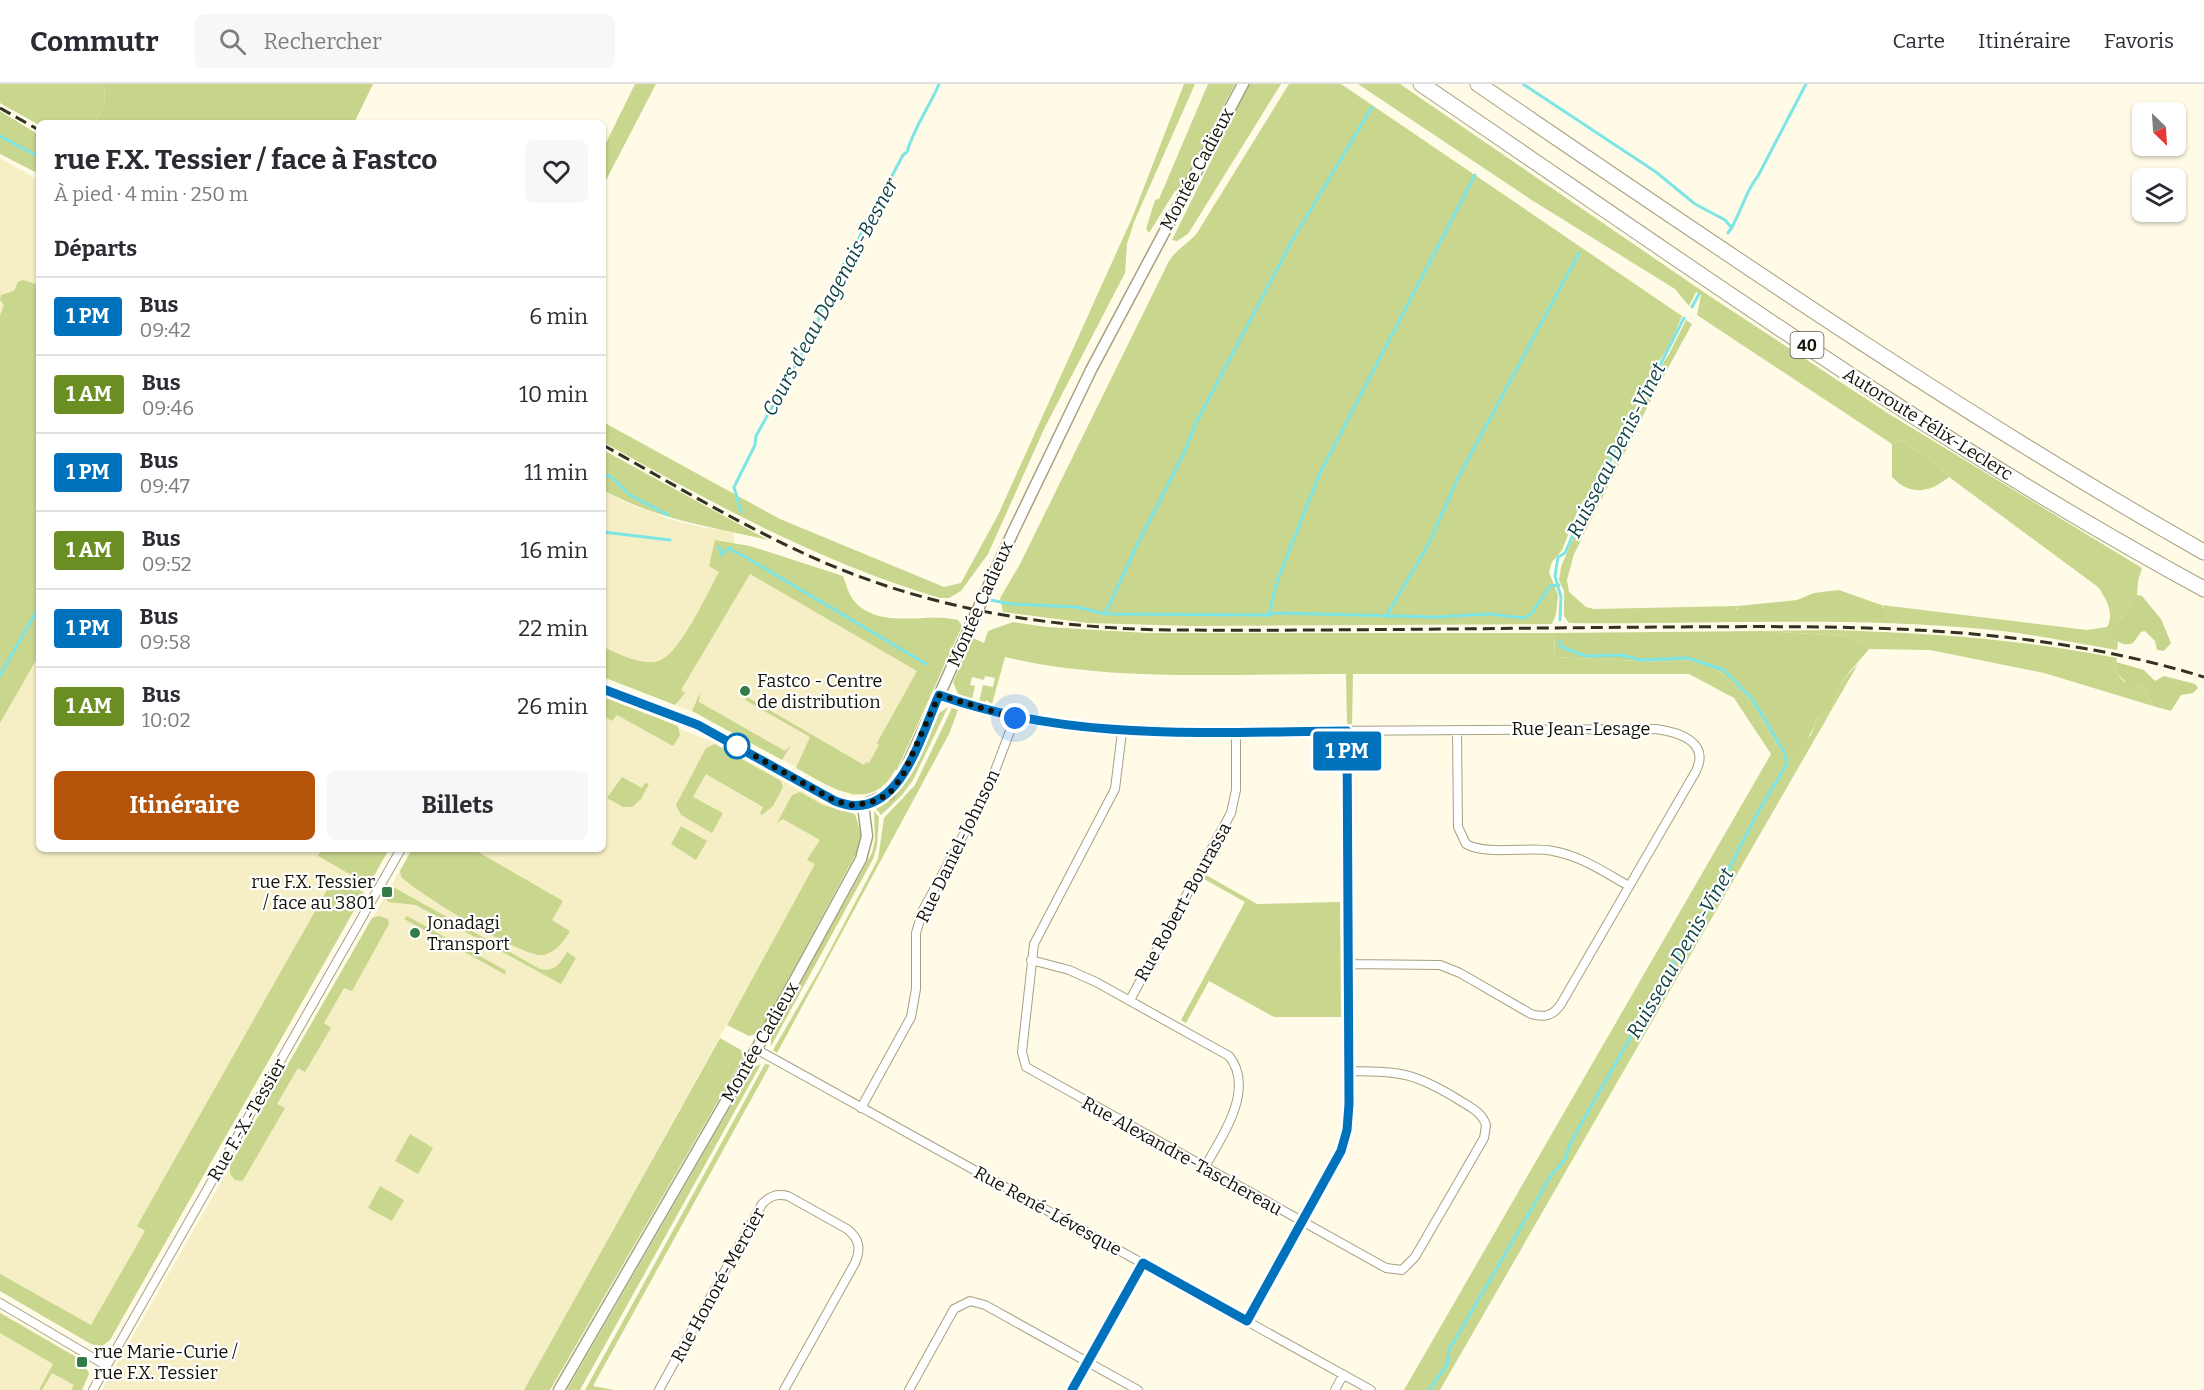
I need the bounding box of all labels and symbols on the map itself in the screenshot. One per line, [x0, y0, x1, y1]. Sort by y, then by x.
north arrow [2132, 102, 2186, 156]
street label: Montée Cadieux [1156, 104, 1238, 234]
water label: Cours d'eau Dagenais-Besner [757, 173, 903, 420]
road number: 40 [1790, 332, 1824, 358]
water label: Ruisseau Denis-Vinet [1562, 358, 1671, 541]
street label: Autoroute Félix-Leclerc [1839, 363, 2017, 485]
street label: Montée Cadieux [942, 538, 1018, 670]
place label: Fastco - Centre de distribution [757, 670, 882, 713]
marker: Fastco - Centre de distribution [738, 684, 752, 698]
your location [1000, 703, 1030, 733]
street label: Rue Jean-Lesage [1512, 718, 1650, 740]
line badge: 1 PM [1305, 732, 1389, 770]
unlabelled marker [724, 733, 750, 759]
street label: Rue Daniel-Johnson [911, 765, 1005, 926]
street label: Rue Robert-Bourassa [1130, 819, 1236, 985]
water label: Ruisseau Denis-Vinet [1621, 863, 1739, 1043]
place label: rue F.X. Tessier / face au 3801 [251, 871, 376, 914]
marker: rue F.X. Tessier / face au 3801 [380, 885, 394, 899]
place label: Jonadagi Transport [426, 912, 510, 955]
marker: Jonadagi Transport [408, 926, 422, 940]
street label: Montée Cadieux [717, 978, 803, 1106]
street label: Rue F.-X.-Tessier [203, 1055, 291, 1185]
street label: Rue Alexandre-Taschereau [1078, 1092, 1286, 1220]
street label: Rue René-Lévesque [970, 1161, 1126, 1261]
street label: Rue Honoré-Mercier [666, 1204, 770, 1366]
place label: rue Marie-Curie / rue F.X. Tessier [94, 1341, 238, 1384]
marker: rue Marie-Curie / rue F.X. Tessier [75, 1355, 89, 1369]

